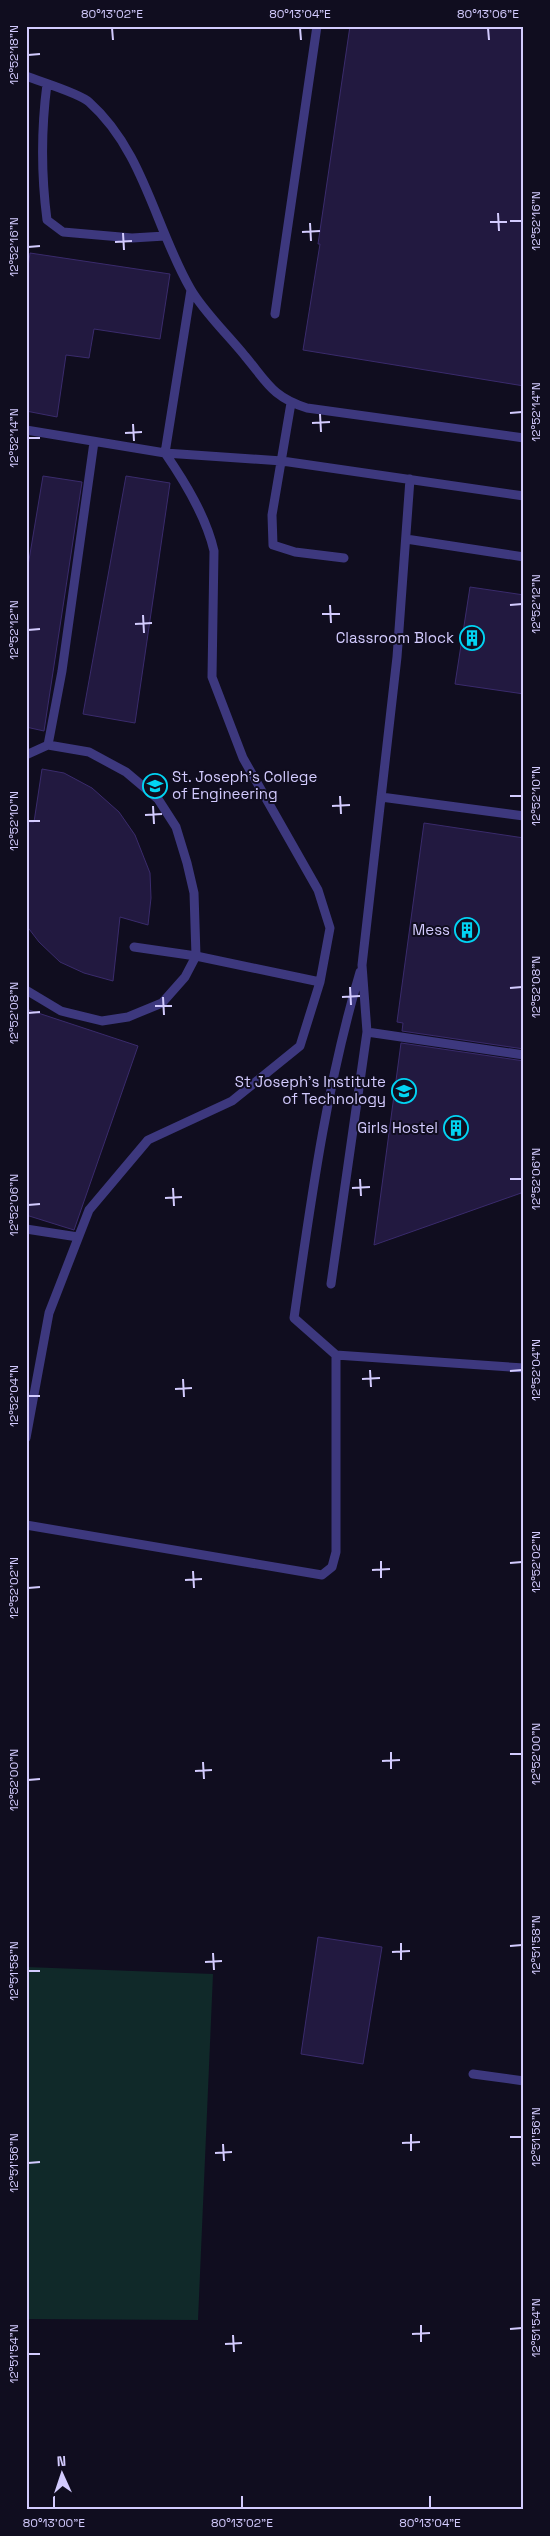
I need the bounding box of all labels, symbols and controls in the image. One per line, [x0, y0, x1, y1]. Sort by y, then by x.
text: 80°13'02"E [81, 6, 143, 22]
text: 80°13'04"E [269, 6, 331, 22]
text: 80°13'06"E [457, 6, 519, 22]
text: 12°52'18"N [6, 25, 22, 85]
text: 12°52'16"N [528, 191, 544, 251]
text: 12°52'16"N [6, 217, 22, 277]
text: 12°52'14"N [528, 382, 544, 442]
text: 12°52'14"N [6, 408, 22, 468]
text: 12°52'12"N [528, 574, 544, 634]
text: 12°52'12"N [6, 600, 22, 660]
building icon: Classroom Block [459, 625, 485, 651]
place label: Classroom Block [336, 628, 454, 647]
text: 12°52'10"N [528, 766, 544, 826]
place label: St. Joseph's College of Engineering [172, 767, 317, 803]
school or university icon: St. Joseph's College of Engineering [142, 773, 168, 799]
text: 12°52'10"N [6, 791, 22, 851]
building icon: Mess [454, 917, 480, 943]
place label: Mess [412, 920, 450, 939]
text: 12°52'08"N [528, 956, 544, 1018]
text: 12°52'08"N [6, 982, 22, 1044]
place label: St Joseph's Institute of Technology [235, 1072, 386, 1108]
school or university icon: St Joseph's Institute of Technology [391, 1078, 417, 1104]
building icon: Girls Hostel [443, 1115, 469, 1141]
place label: Girls Hostel [357, 1118, 438, 1137]
text: 12°52'06"N [528, 1148, 544, 1210]
text: 12°52'06"N [6, 1174, 22, 1236]
text: 12°52'04"N [528, 1339, 544, 1401]
text: 12°52'04"N [6, 1365, 22, 1427]
text: 12°52'02"N [528, 1531, 544, 1593]
text: 12°52'02"N [6, 1557, 22, 1619]
text: 12°52'00"N [528, 1723, 544, 1785]
text: 12°52'00"N [6, 1749, 22, 1811]
text: 12°51'58"N [528, 1915, 544, 1975]
text: 12°51'58"N [6, 1941, 22, 2001]
text: 12°51'56"N [528, 2107, 544, 2167]
text: 12°51'56"N [6, 2133, 22, 2193]
text: 12°51'54"N [528, 2298, 544, 2358]
text: 12°51'54"N [6, 2324, 22, 2384]
north arrow [38, 2448, 88, 2498]
text: N [56, 2452, 66, 2470]
text: 80°13'00"E [23, 2515, 85, 2531]
text: 80°13'02"E [211, 2515, 273, 2531]
text: 80°13'04"E [399, 2515, 461, 2531]

